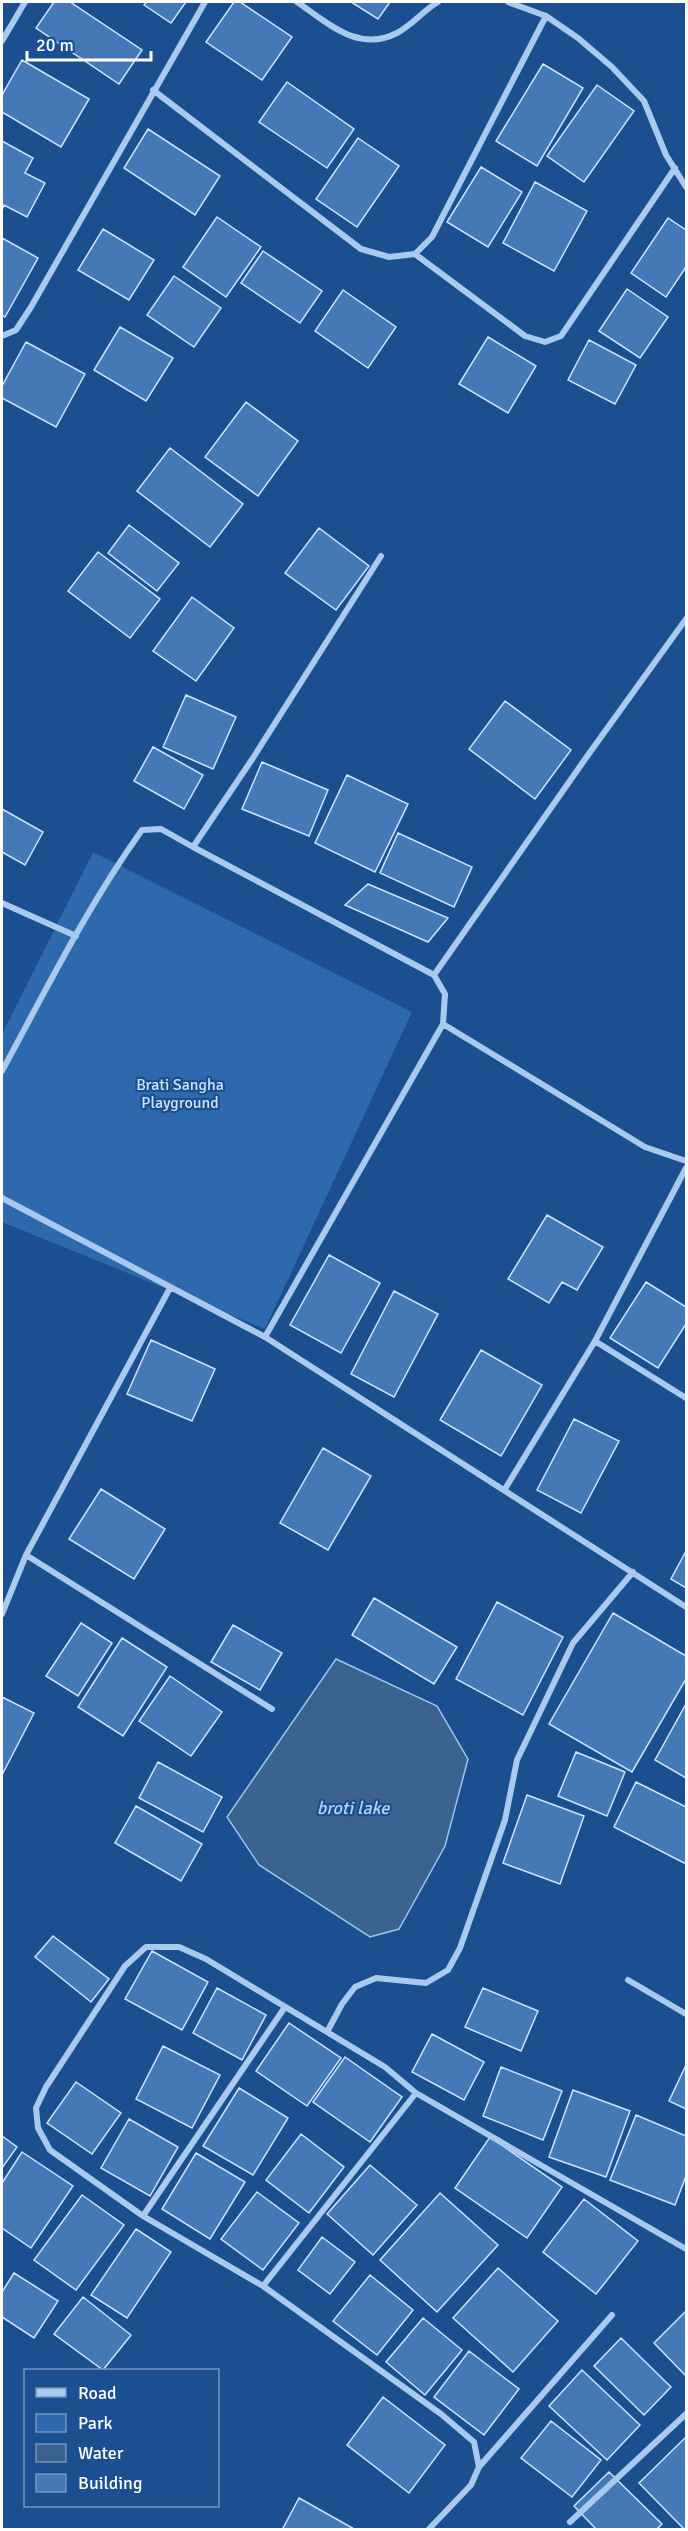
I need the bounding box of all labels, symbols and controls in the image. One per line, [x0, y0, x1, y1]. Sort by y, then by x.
scale bar [27, 24, 152, 62]
text: 20 m [36, 34, 74, 56]
park label: Brati Sangha Playground [136, 1075, 224, 1113]
water label: broti lake [317, 1797, 390, 1819]
legend [24, 2369, 219, 2507]
text: Road [78, 2382, 117, 2404]
text: Park [78, 2412, 113, 2434]
text: Water [78, 2442, 124, 2464]
text: Building [78, 2472, 142, 2494]

